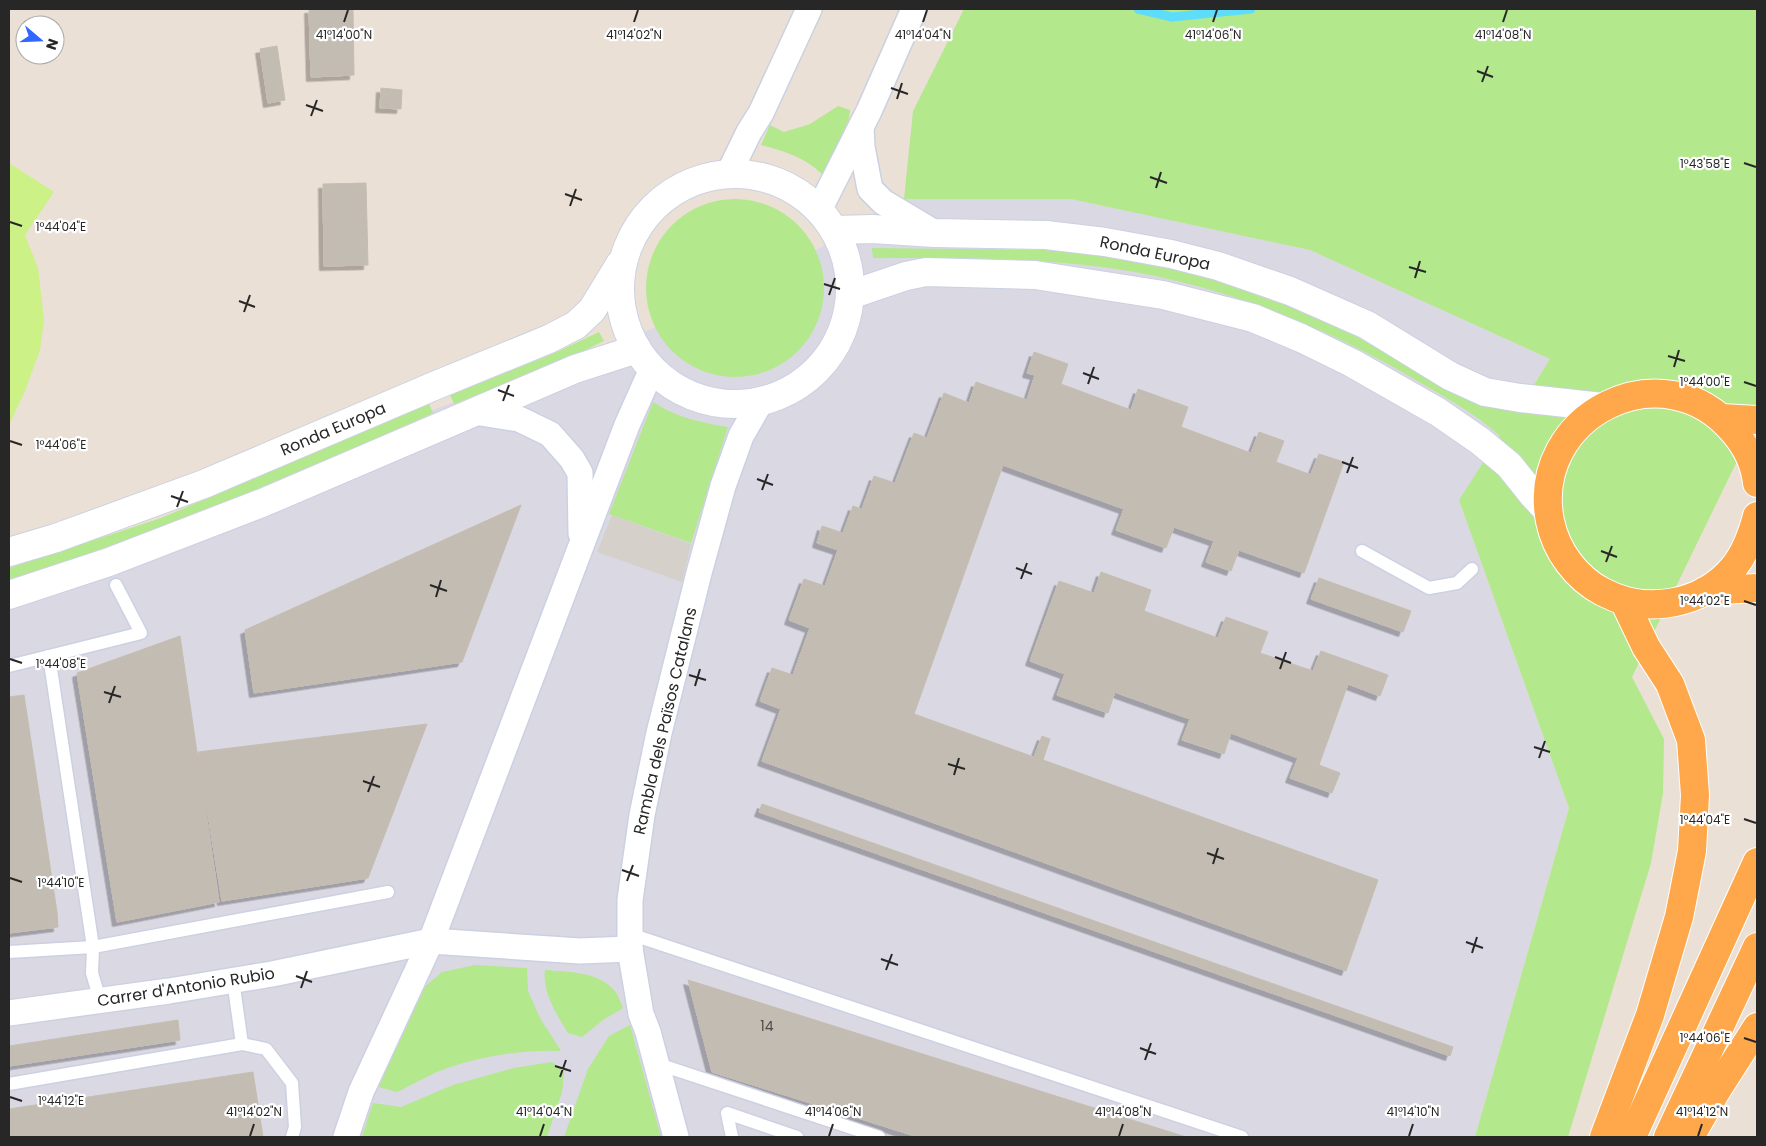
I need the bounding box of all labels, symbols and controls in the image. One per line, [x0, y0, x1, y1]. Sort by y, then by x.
north arrow [15, 15, 65, 65]
text: 41°14'00"N [316, 26, 372, 43]
text: 41°14'02"N [606, 26, 662, 43]
text: 41°14'04"N [895, 26, 951, 43]
text: 41°14'06"N [1185, 26, 1241, 43]
text: 41°14'08"N [1475, 26, 1531, 43]
text: N [41, 36, 63, 52]
text: 1°43'58"E [1680, 155, 1730, 172]
text: 1°44'04"E [36, 218, 86, 235]
street label: Ronda Europa [1098, 230, 1212, 276]
text: 1°44'00"E [1680, 373, 1730, 390]
street label: Ronda Europa [277, 396, 389, 462]
text: 1°44'06"E [36, 436, 86, 453]
text: 1°44'02"E [1680, 592, 1730, 609]
street label: Rambla dels Països Catalans [628, 605, 702, 837]
text: 1°44'08"E [36, 655, 86, 672]
text: 1°44'04"E [1680, 811, 1730, 828]
text: 1°44'10"E [38, 874, 84, 891]
street label: Carrer d'Antonio Rubio [96, 962, 276, 1012]
house number: 14 [760, 1016, 774, 1036]
text: 1°44'06"E [1680, 1029, 1730, 1046]
text: 1°44'12"E [38, 1092, 84, 1109]
text: 41°14'02"N [226, 1103, 282, 1120]
text: 41°14'04"N [516, 1103, 572, 1120]
text: 41°14'06"N [805, 1103, 861, 1120]
text: 41°14'08"N [1095, 1103, 1151, 1120]
text: 41°14'10"N [1387, 1103, 1439, 1120]
text: 41°14'12"N [1676, 1103, 1728, 1120]

